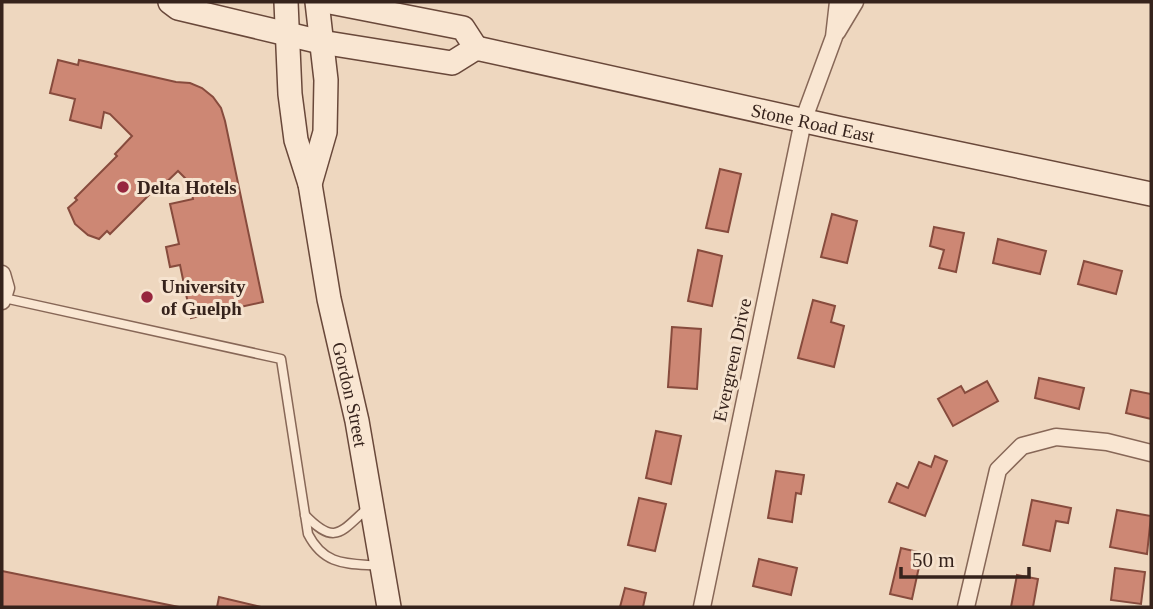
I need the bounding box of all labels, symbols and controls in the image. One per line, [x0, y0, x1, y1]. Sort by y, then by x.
street label: Stone Road East [749, 99, 877, 146]
place label: Delta Hotels [137, 177, 237, 198]
marker: Delta Hotels [115, 179, 131, 195]
place label: University of Guelph [161, 276, 246, 319]
marker: University of Guelph [139, 289, 155, 305]
street label: Evergreen Drive [709, 296, 755, 424]
street label: Gordon Street [329, 340, 372, 449]
scale bar [901, 536, 1029, 580]
text: 50 m [912, 548, 955, 572]

